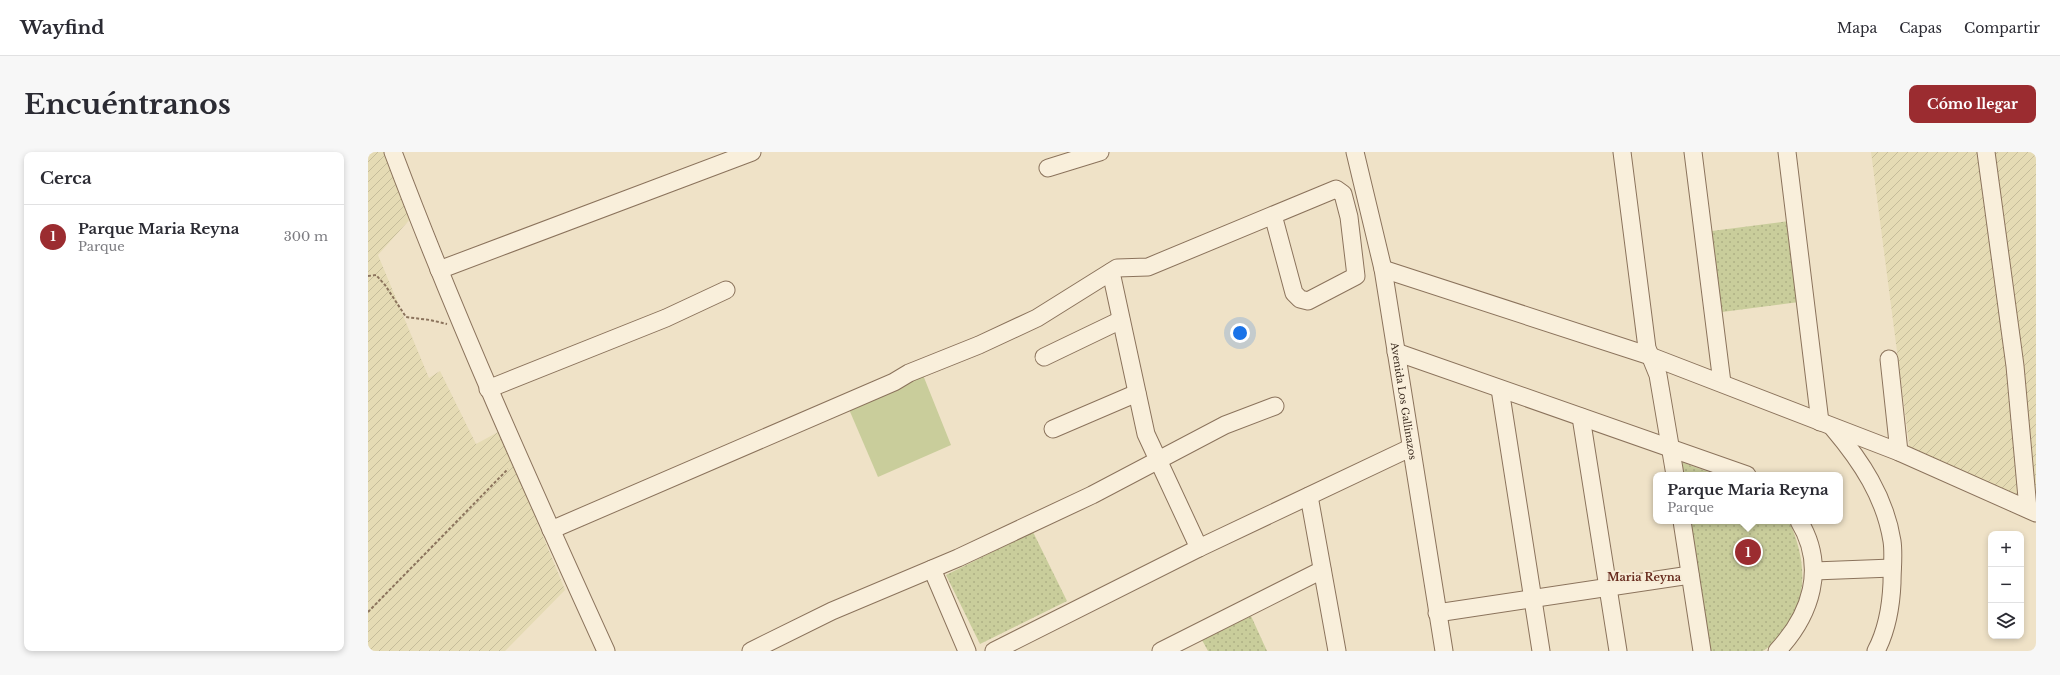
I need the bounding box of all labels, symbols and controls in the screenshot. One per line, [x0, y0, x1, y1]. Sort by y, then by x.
text: Wayfind [20, 16, 105, 39]
text: Mapa [1837, 19, 1877, 37]
text: Capas [1899, 19, 1942, 37]
text: Compartir [1964, 19, 2040, 37]
button: Cómo llegar [1909, 85, 2036, 123]
text: Encuéntranos [24, 87, 231, 122]
text: Cerca [40, 168, 92, 189]
text: Parque Maria Reyna [78, 219, 239, 238]
text: 1 [50, 228, 56, 245]
text: 300 m [284, 228, 328, 245]
text: Parque [78, 238, 125, 255]
your location [1230, 323, 1250, 343]
street label: Avenida Los Gallinazos [1388, 340, 1419, 461]
popup [1653, 472, 1843, 524]
text: Parque Maria Reyna [1667, 480, 1829, 499]
text: Parque [1667, 499, 1714, 516]
map controls [1988, 531, 2024, 639]
button: + [1988, 531, 2024, 567]
pin: 1 [1735, 537, 1761, 567]
button: − [1988, 567, 2024, 603]
district label: Maria Reyna [1607, 570, 1682, 584]
button: layers [1988, 603, 2024, 639]

